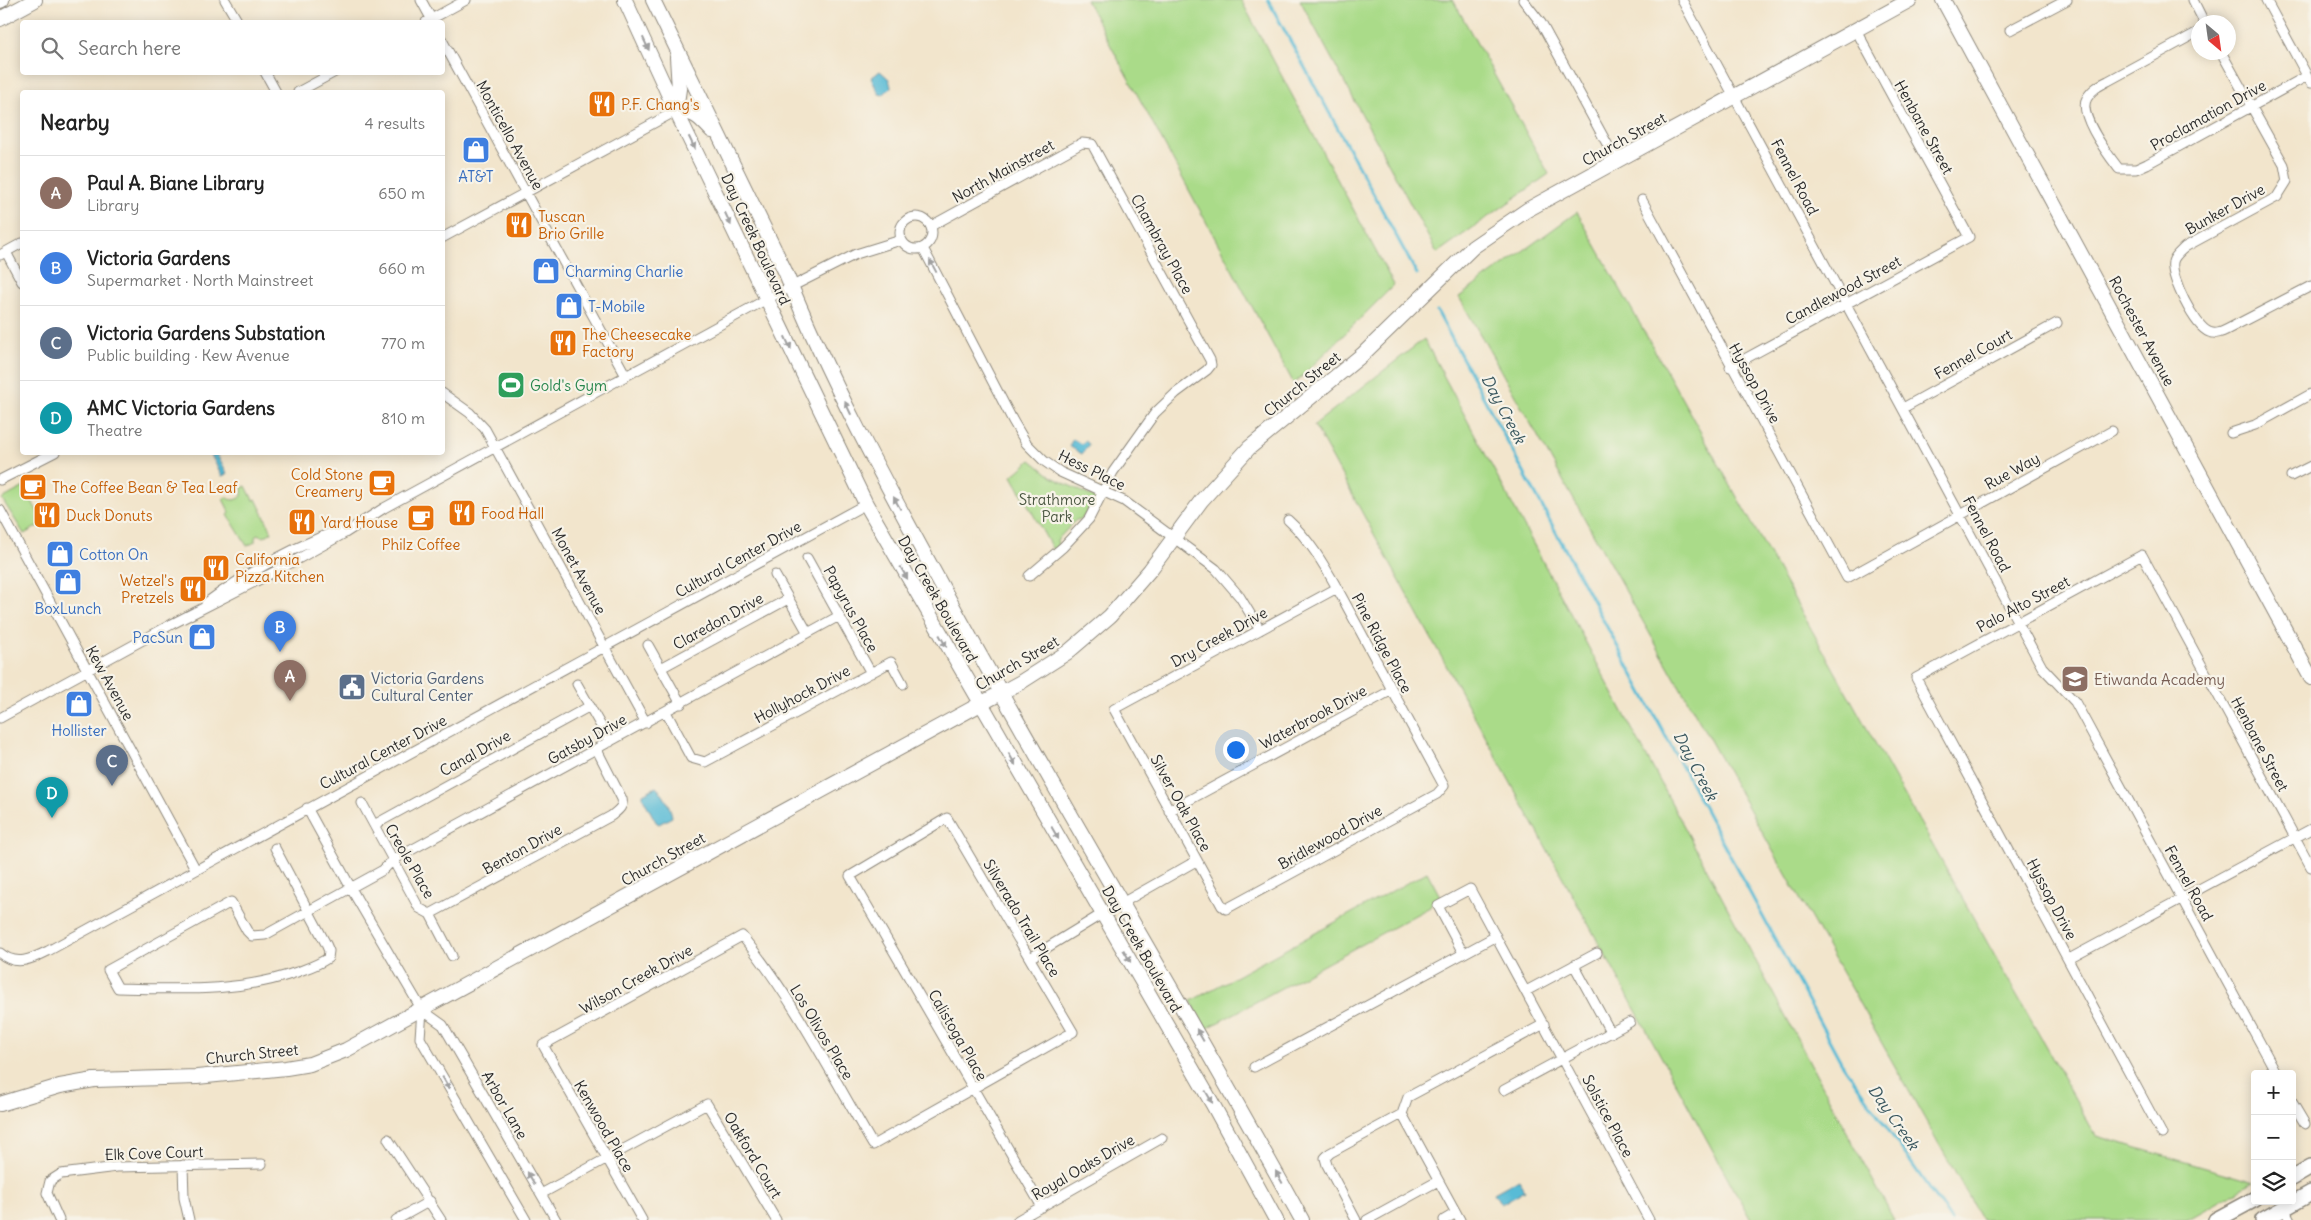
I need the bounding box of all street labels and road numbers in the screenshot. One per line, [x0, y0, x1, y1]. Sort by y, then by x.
street label: Proclamation Drive [2147, 75, 2269, 155]
street label: Monticello Avenue [472, 77, 548, 193]
street label: Henbane Street [1890, 77, 1958, 177]
street label: Church Street [1579, 108, 1669, 170]
street label: North Mainstreet [949, 135, 1057, 207]
street label: Fennel Road [1767, 136, 1823, 218]
street label: Day Creek Boulevard [717, 170, 795, 308]
street label: Bunker Drive [2182, 179, 2268, 239]
street label: Chambray Place [1127, 191, 1197, 297]
street label: Candlewood Street [1782, 251, 1904, 329]
street label: Rochester Avenue [2105, 273, 2179, 389]
street label: Fennel Court [1931, 325, 2015, 383]
street label: Hyssop Drive [1725, 339, 1785, 427]
street label: Church Street [1260, 347, 1344, 421]
street label: Hess Place [1055, 446, 1129, 494]
street label: Rue Way [1981, 448, 2043, 494]
street label: Fennel Road [1959, 493, 2015, 575]
street label: Cultural Center Drive [672, 516, 804, 602]
street label: Monet Avenue [547, 524, 611, 618]
street label: Day Creek Boulevard [894, 532, 982, 666]
street label: Papyrus Place [819, 562, 883, 656]
street label: Palo Alto Street [1973, 572, 2073, 636]
street label: Claredon Drive [669, 588, 767, 654]
street label: Pine Ridge Place [1348, 590, 1416, 696]
street label: Dry Creek Drive [1168, 603, 1270, 671]
street label: Church Street [972, 631, 1062, 695]
street label: Kew Avenue [82, 642, 138, 724]
street label: Hollyhock Drive [751, 661, 853, 727]
street label: Waterbrook Drive [1256, 681, 1370, 753]
street label: Henbane Street [2227, 693, 2293, 795]
street label: Cultural Center Drive [316, 710, 450, 794]
street label: Gatsby Drive [544, 710, 630, 768]
street label: Canal Drive [436, 726, 514, 780]
street label: Silver Oak Place [1147, 751, 1215, 855]
street label: Bridlewood Drive [1275, 801, 1385, 873]
street label: Benton Drive [479, 819, 565, 879]
street label: Creole Place [381, 820, 439, 902]
street label: Church Street [618, 828, 708, 890]
street label: Fennel Road [2160, 842, 2218, 924]
street label: Hyssop Drive [2023, 855, 2081, 943]
street label: Silverado Trail Place [979, 856, 1065, 980]
street label: Day Creek Boulevard [1098, 882, 1186, 1016]
street label: Wilson Creek Drive [576, 940, 696, 1018]
street label: Los Olivos Place [786, 981, 858, 1083]
street label: Calistoga Place [924, 986, 992, 1084]
street label: Church Street [205, 1040, 299, 1068]
street label: Arbor Lane [478, 1068, 532, 1142]
street label: Solstice Place [1578, 1071, 1638, 1161]
street label: Kenwood Place [570, 1077, 638, 1175]
street label: Oakford Court [720, 1108, 786, 1202]
street label: Royal Oaks Drive [1028, 1130, 1138, 1204]
street label: Elk Cove Court [104, 1142, 204, 1164]

